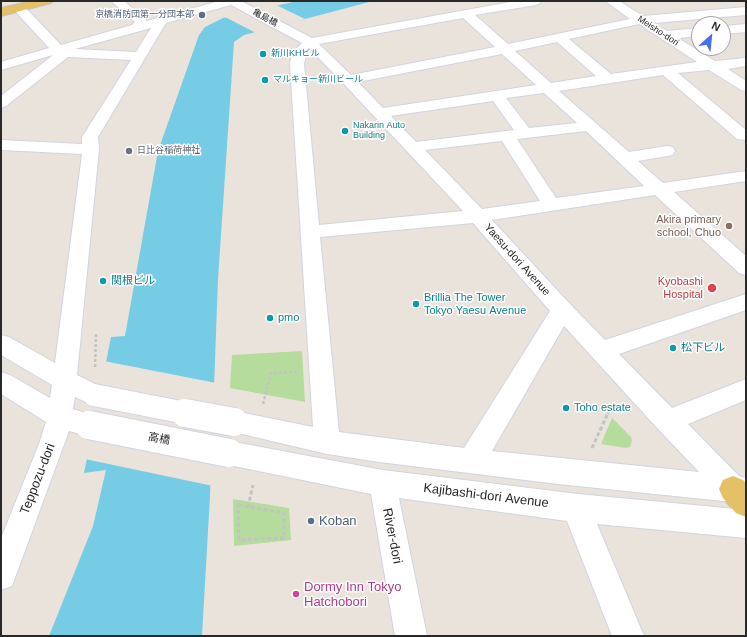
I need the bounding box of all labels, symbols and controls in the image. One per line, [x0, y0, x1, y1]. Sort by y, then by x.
street label: 亀島橋 [251, 7, 279, 29]
place label: 京橋消防団第一分団本部 [95, 10, 194, 20]
marker: 京橋消防団第一分団本部 [197, 10, 207, 20]
street label: Meisho-dori [635, 14, 681, 48]
north arrow [691, 16, 731, 56]
text: N [710, 19, 722, 33]
marker: 新川KHビル [258, 49, 268, 59]
place label: 新川KHビル [271, 49, 320, 59]
marker: マルキョー新川ビール [260, 75, 270, 85]
place label: マルキョー新川ビール [273, 75, 363, 85]
place label: Nakarin Auto Building [353, 121, 405, 142]
marker: Nakarin Auto Building [340, 126, 350, 136]
marker: 日比谷稲荷神社 [124, 146, 134, 156]
place label: 日比谷稲荷神社 [137, 146, 200, 156]
place label: Akira primary school, Chuo [656, 213, 721, 239]
street label: Yaesu-dori Avenue [481, 221, 553, 299]
marker: Akira primary school, Chuo [724, 221, 734, 231]
place label: 関根ビル [111, 274, 155, 288]
place label: Kyobashi Hospital [658, 275, 703, 301]
marker: 関根ビル [98, 276, 108, 286]
marker: Kyobashi Hospital [706, 282, 718, 294]
place label: Brillia The Tower Tokyo Yaesu Avenue [424, 291, 526, 317]
marker: Brillia The Tower Tokyo Yaesu Avenue [411, 299, 421, 309]
place label: pmo [278, 311, 299, 325]
marker: pmo [265, 313, 275, 323]
place label: 松下ビル [681, 341, 725, 355]
marker: 松下ビル [668, 343, 678, 353]
place label: Toho estate [574, 401, 631, 415]
marker: Toho estate [561, 403, 571, 413]
street label: 高橋 [147, 430, 171, 448]
street label: Teppozu-dori [17, 441, 59, 517]
street label: Kajibashi-dori Avenue [422, 481, 550, 511]
street label: River-dori [379, 507, 405, 565]
place label: Koban [319, 513, 357, 529]
marker: Koban [306, 516, 316, 526]
place label: Dormy Inn Tokyo Hatchobori [304, 579, 402, 610]
marker: Dormy Inn Tokyo Hatchobori [291, 589, 301, 599]

